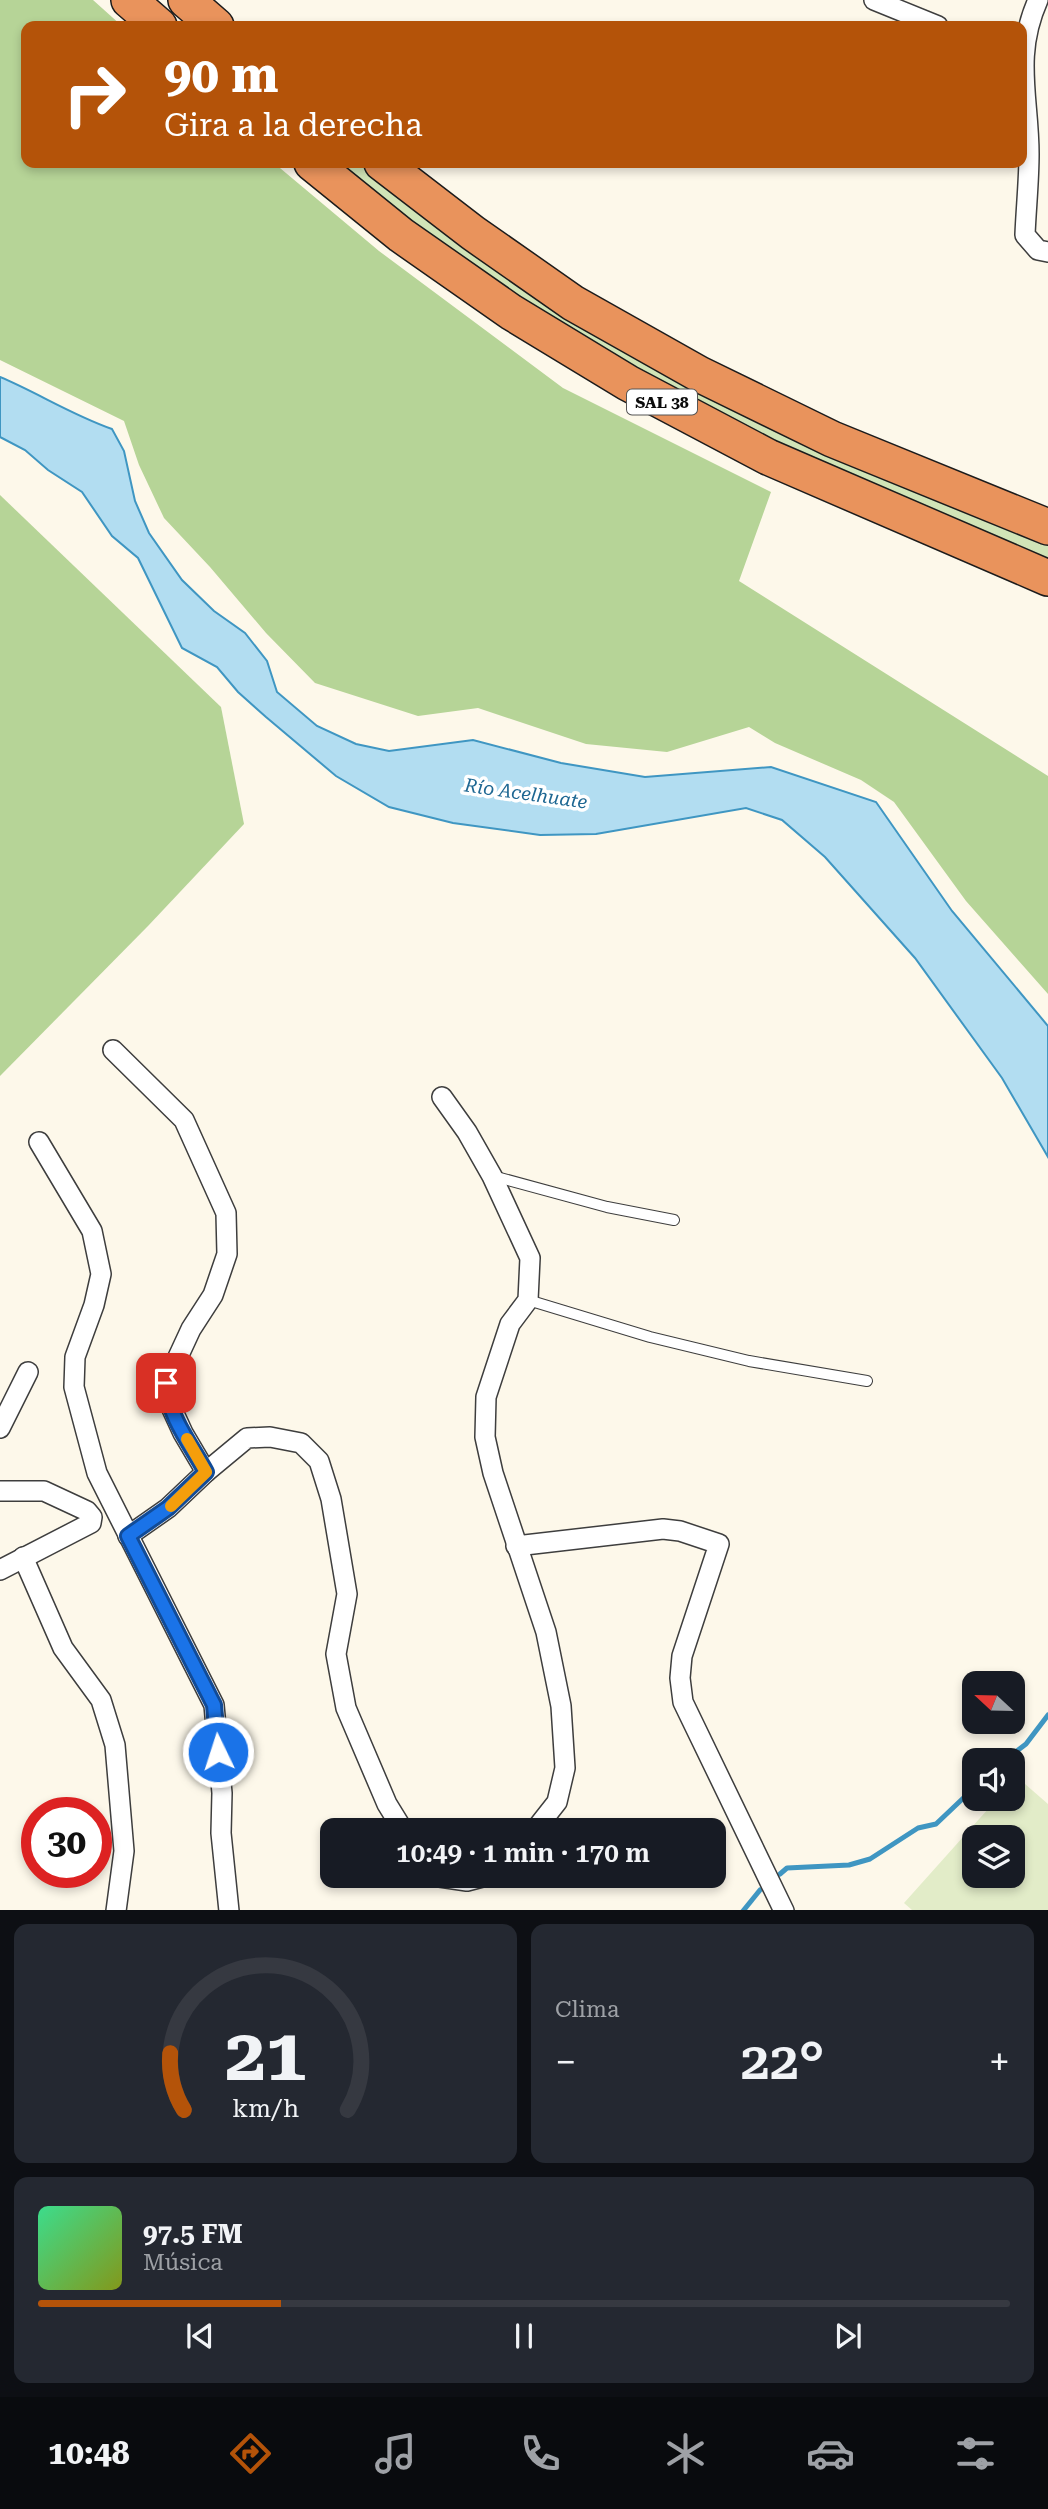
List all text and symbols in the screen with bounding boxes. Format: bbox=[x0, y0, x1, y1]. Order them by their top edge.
text: 90 m bbox=[164, 47, 279, 104]
icon: right bbox=[49, 49, 140, 140]
text: Gira a la derecha bbox=[164, 106, 423, 144]
road number: SAL 38 bbox=[627, 390, 697, 414]
water label: Río Acelhuate bbox=[462, 773, 589, 814]
pin bbox=[136, 1353, 196, 1413]
icon: arrive bbox=[147, 1364, 185, 1402]
north arrow bbox=[962, 1671, 1026, 1734]
map controls bbox=[962, 1671, 1025, 1888]
position arrow bbox=[181, 1715, 255, 1789]
button: sound bbox=[962, 1748, 1025, 1811]
speed limit sign: 30 bbox=[21, 1797, 112, 1888]
button: layers bbox=[962, 1825, 1025, 1888]
text: 10:49 · 1 min · 170 m bbox=[396, 1838, 650, 1868]
text: Clima bbox=[555, 1996, 619, 2023]
text: 21 bbox=[225, 2013, 306, 2098]
text: 22° bbox=[741, 2031, 824, 2092]
text: − bbox=[555, 2040, 576, 2084]
text: + bbox=[989, 2040, 1010, 2084]
text: km/h bbox=[232, 2093, 299, 2122]
text: 97.5 FM bbox=[143, 2219, 243, 2249]
text: Música bbox=[143, 2249, 223, 2276]
icon: previous bbox=[181, 2317, 219, 2355]
icon: pause bbox=[505, 2317, 543, 2355]
icon: next bbox=[829, 2317, 867, 2355]
icon: directions bbox=[226, 2429, 275, 2478]
icon: music bbox=[371, 2429, 420, 2478]
icon: phone bbox=[516, 2429, 565, 2478]
icon: climate bbox=[661, 2429, 710, 2478]
icon: car bbox=[806, 2429, 855, 2478]
icon: filters bbox=[951, 2429, 1000, 2478]
text: 10:48 bbox=[48, 2434, 130, 2472]

